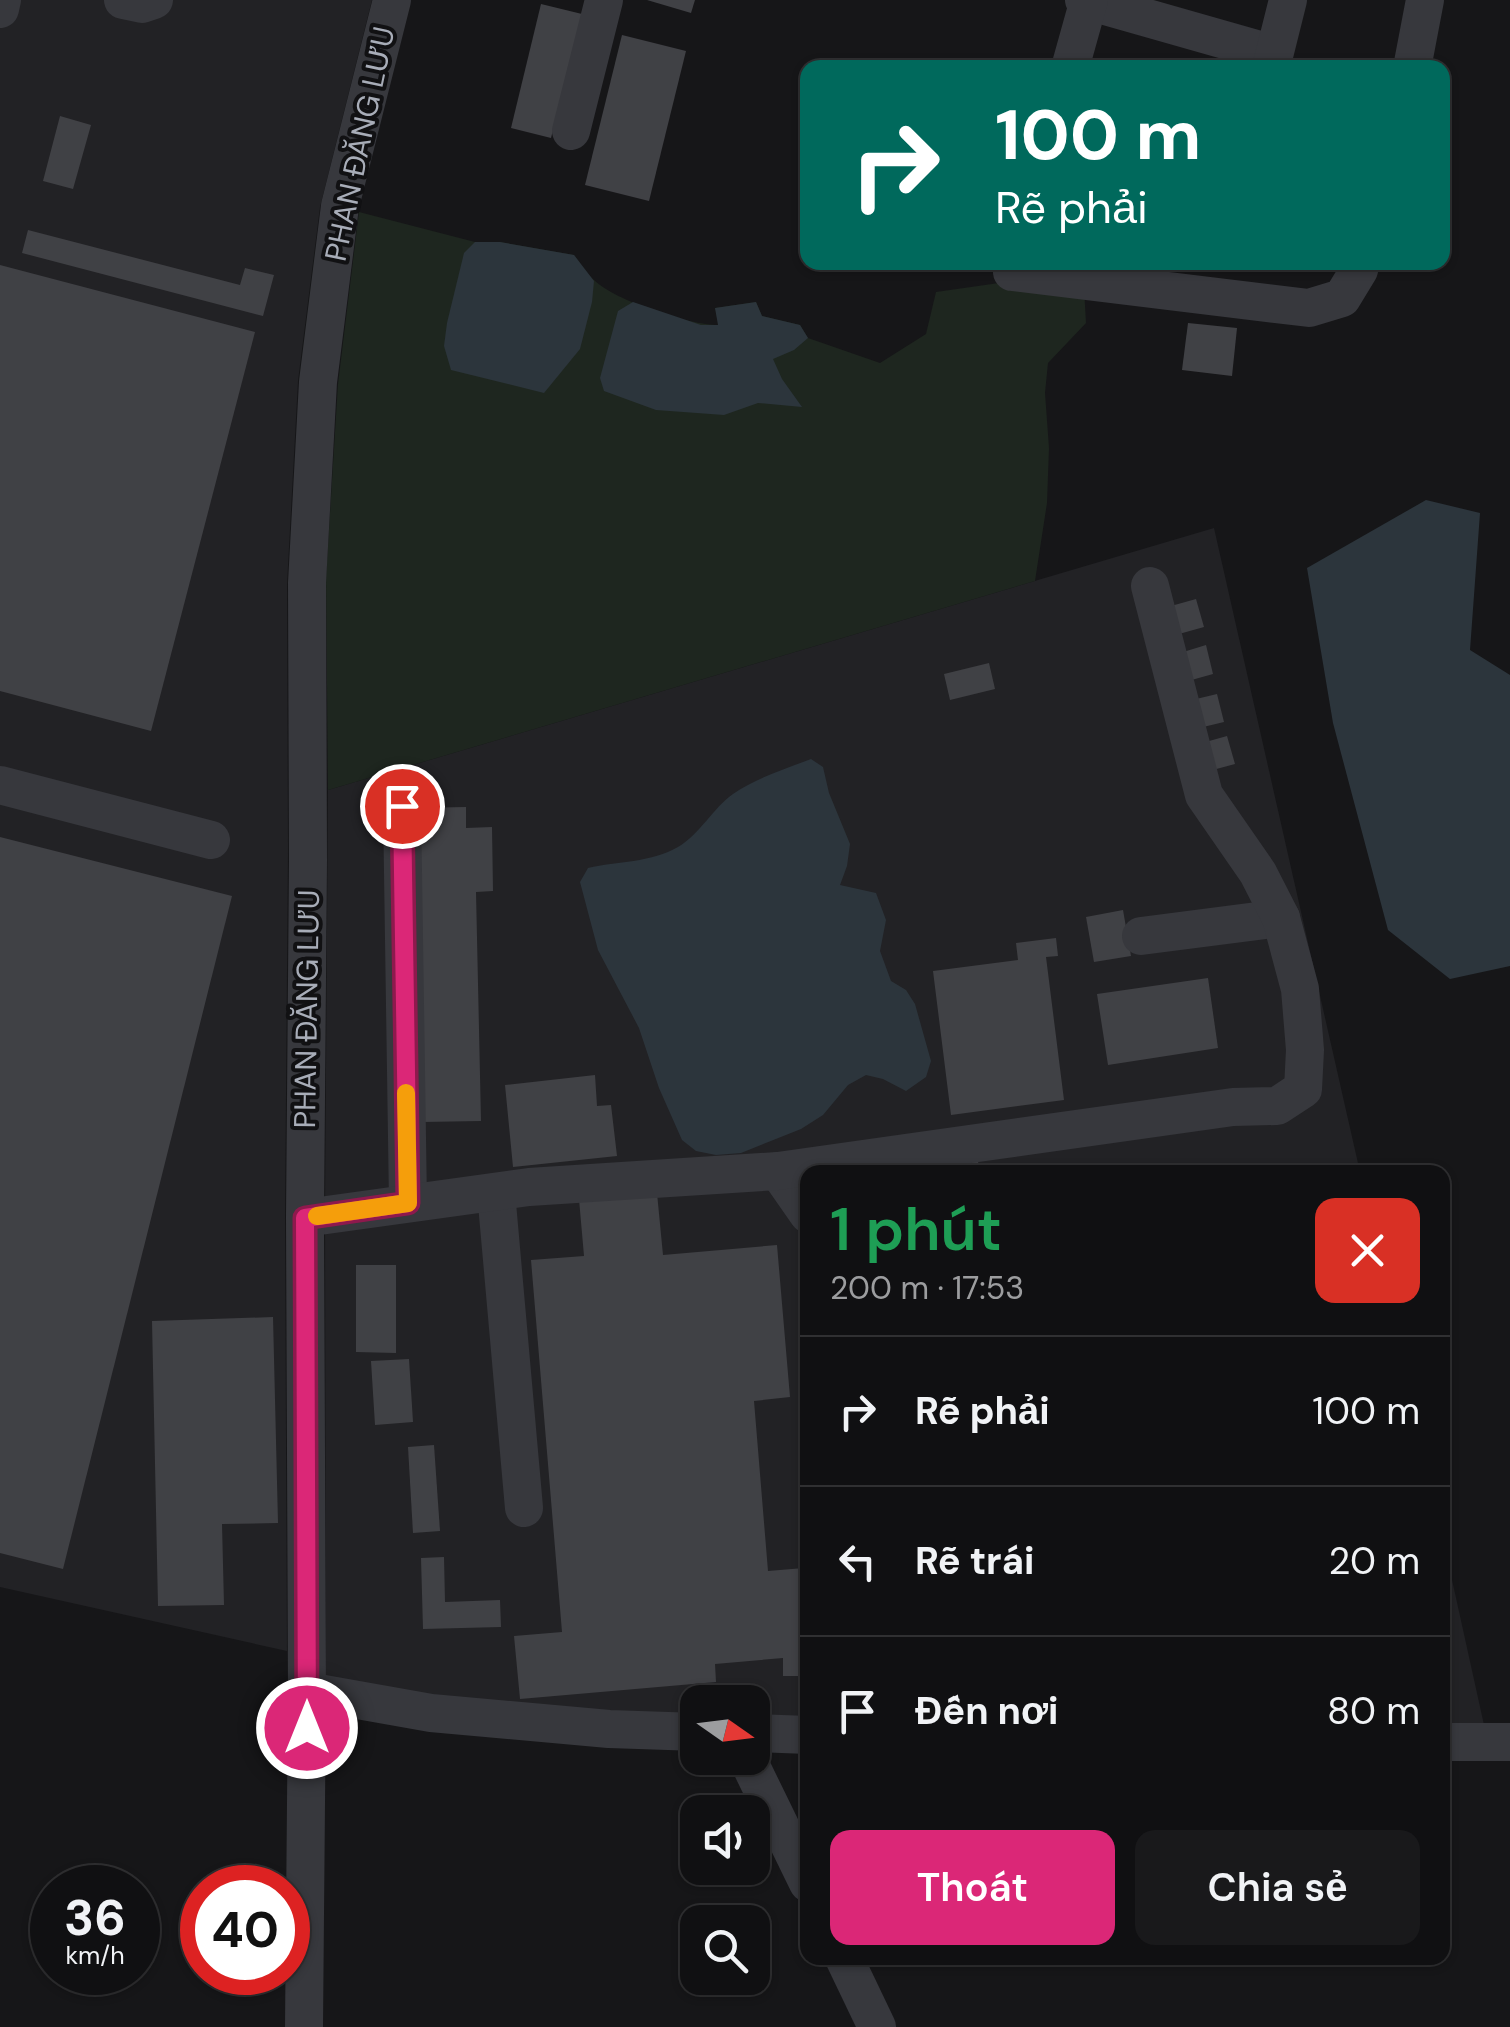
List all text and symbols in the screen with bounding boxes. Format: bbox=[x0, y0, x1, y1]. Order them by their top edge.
street label: PHAN ĐĂNG LƯU bbox=[316, 23, 403, 265]
text: 100 m bbox=[995, 90, 1201, 181]
icon: right bbox=[830, 100, 960, 230]
text: Rẽ phải bbox=[995, 178, 1148, 237]
pin bbox=[360, 764, 445, 849]
icon: arrive bbox=[375, 779, 430, 834]
street label: PHAN ĐĂNG LƯU bbox=[285, 889, 328, 1129]
text: 1 phút bbox=[830, 1190, 1002, 1269]
button: close bbox=[1315, 1198, 1420, 1303]
text: 200 m · 17:53 bbox=[830, 1267, 1024, 1309]
icon: right bbox=[830, 1384, 885, 1439]
text: Rẽ phải bbox=[915, 1386, 1050, 1436]
text: 100 m bbox=[1312, 1386, 1420, 1436]
icon: left bbox=[830, 1534, 885, 1589]
text: Rẽ trái bbox=[915, 1536, 1034, 1586]
text: 20 m bbox=[1329, 1536, 1420, 1586]
position arrow bbox=[255, 1676, 359, 1780]
icon: arrive bbox=[830, 1684, 885, 1739]
north arrow bbox=[680, 1685, 770, 1775]
map controls bbox=[680, 1685, 770, 1995]
text: Đến nơi bbox=[915, 1686, 1058, 1736]
text: 80 m bbox=[1327, 1686, 1420, 1736]
button: sound bbox=[680, 1795, 770, 1885]
button: Thoát bbox=[830, 1830, 1115, 1945]
button: Chia sẻ bbox=[1135, 1830, 1420, 1945]
speed limit sign: 40 bbox=[180, 1865, 310, 1995]
text: 36 bbox=[64, 1885, 126, 1951]
button: search bbox=[680, 1905, 770, 1995]
text: km/h bbox=[65, 1939, 125, 1972]

